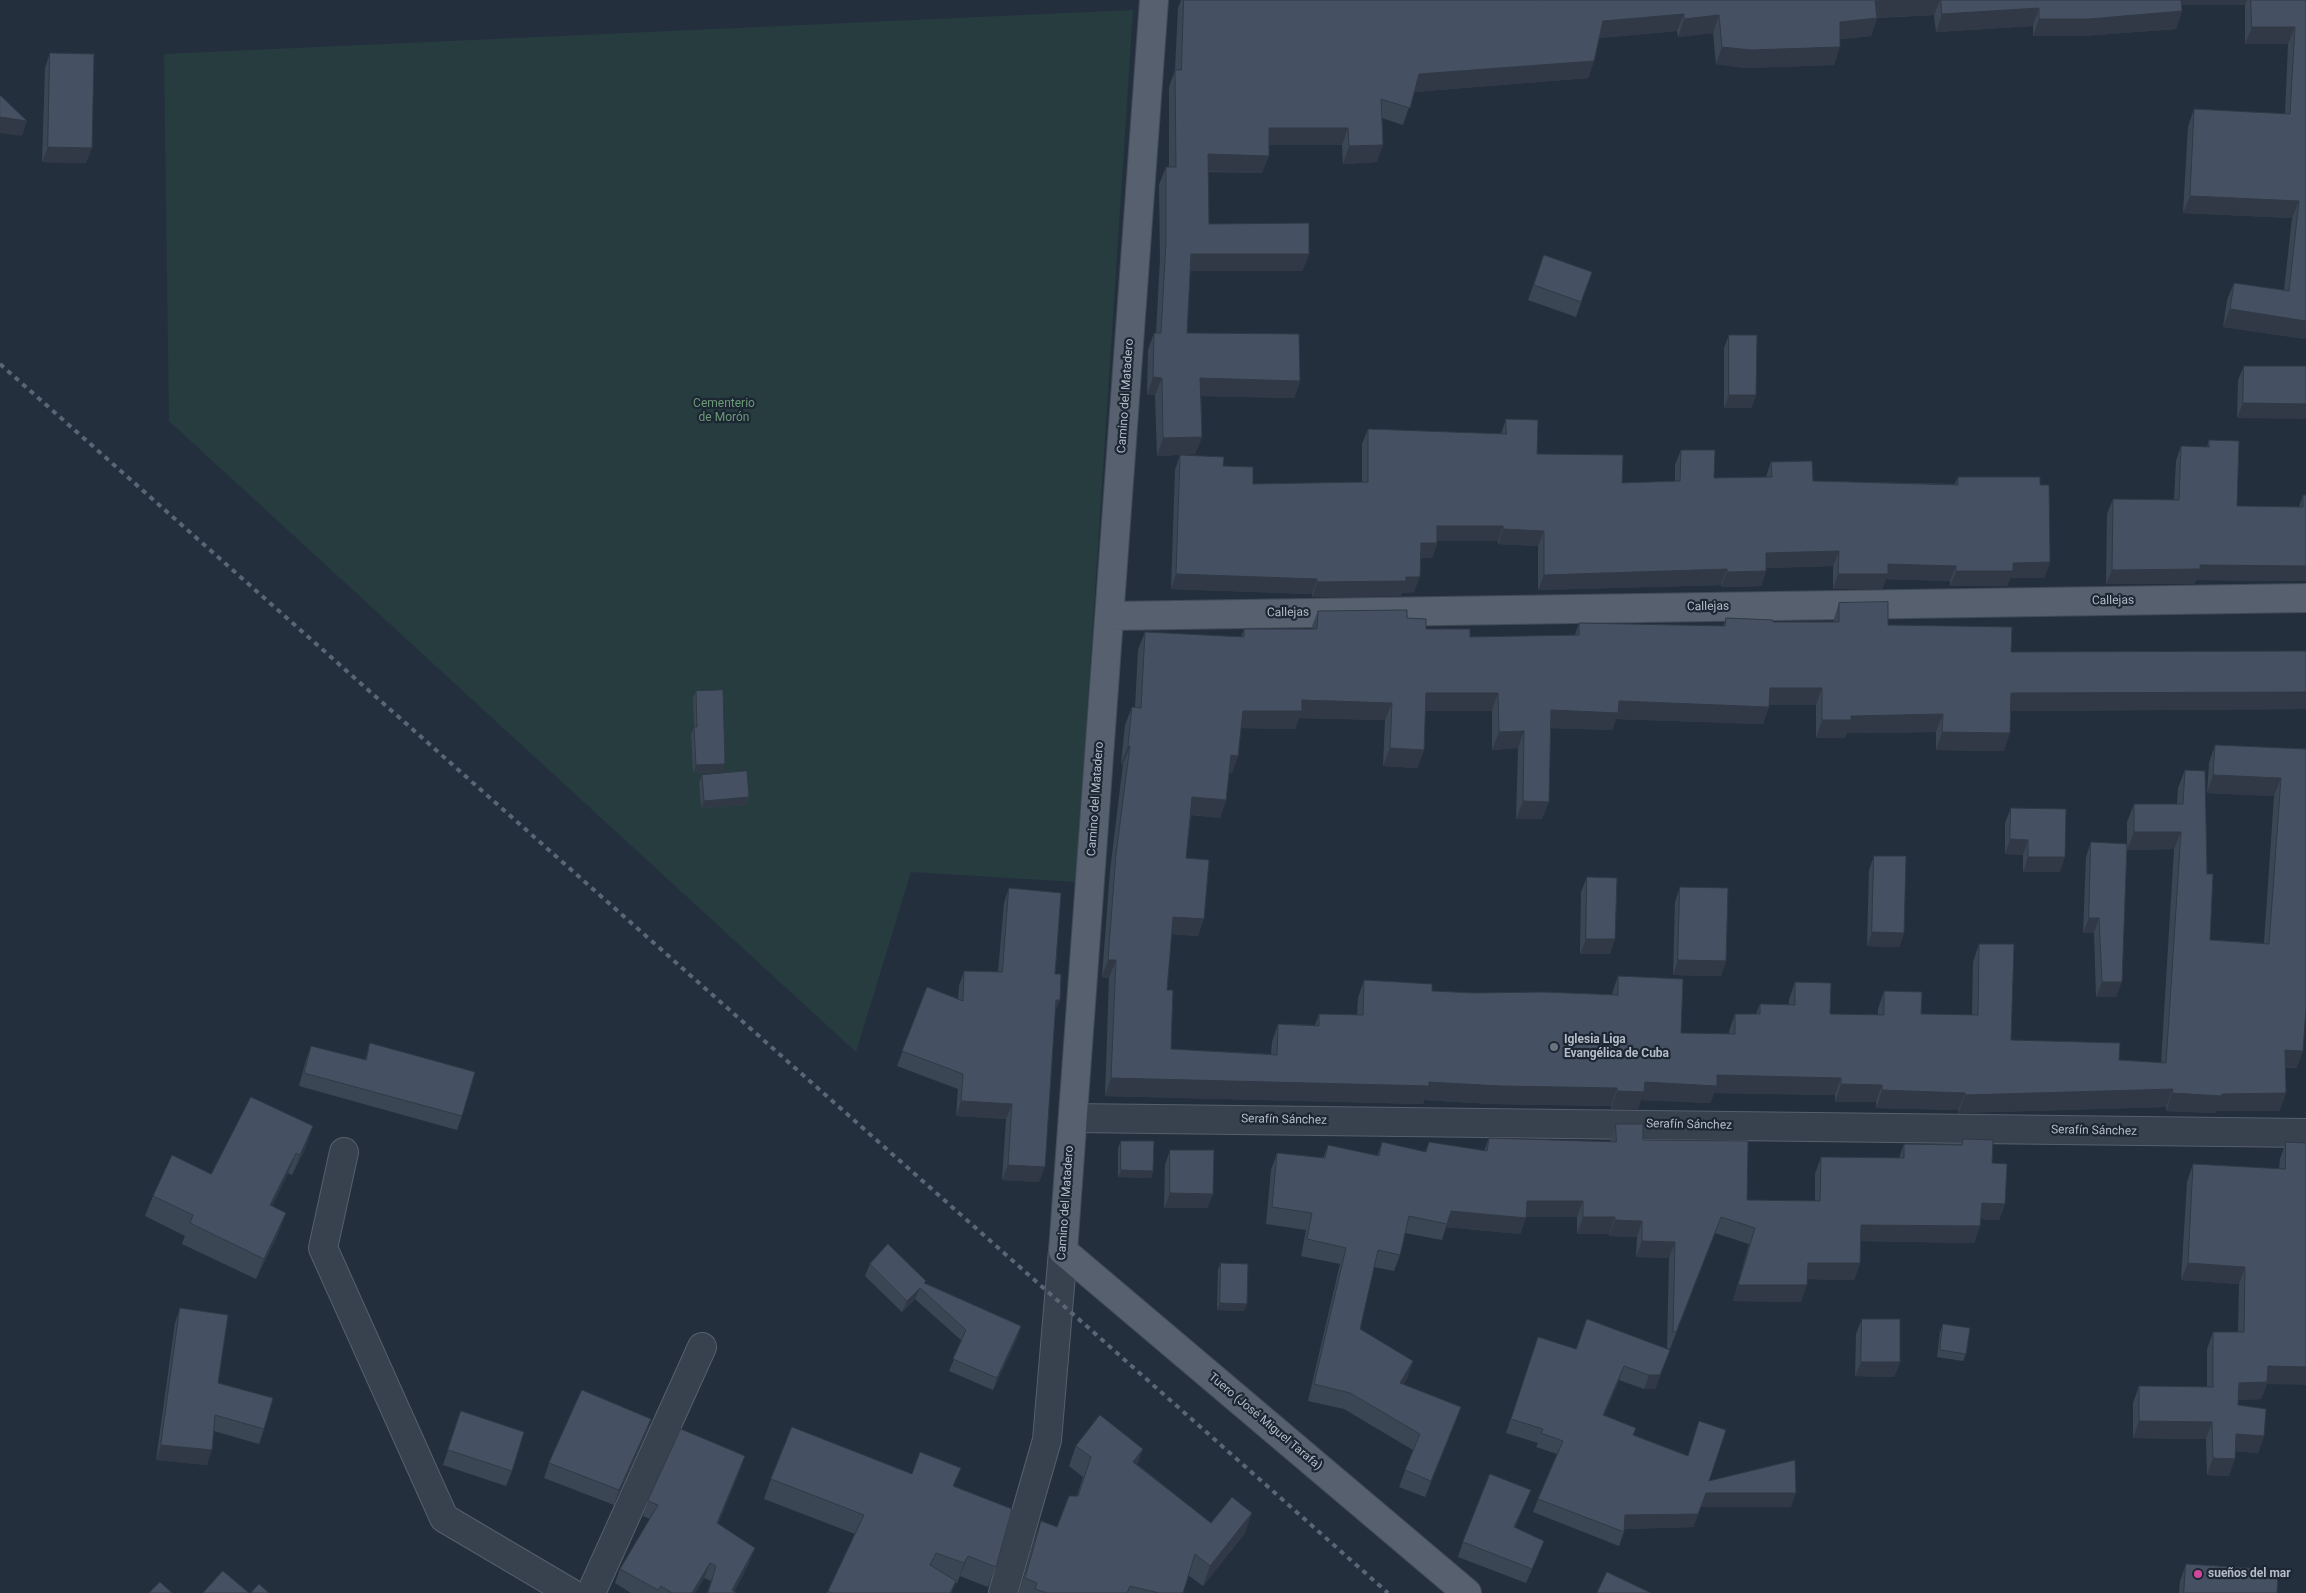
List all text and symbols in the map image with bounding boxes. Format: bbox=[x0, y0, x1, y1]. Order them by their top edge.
street label: Camino del Matadero bbox=[1115, 338, 1137, 454]
park label: Cementerio de Morón bbox=[693, 397, 755, 425]
street label: Callejas bbox=[2092, 593, 2134, 609]
street label: Callejas bbox=[1687, 599, 1729, 615]
street label: Callejas bbox=[1267, 605, 1309, 621]
street label: Camino del Matadero bbox=[1085, 741, 1107, 857]
place label: Iglesia Liga Evangélica de Cuba bbox=[1564, 1033, 1669, 1061]
marker: Iglesia Liga Evangélica de Cuba bbox=[1548, 1041, 1560, 1053]
street label: Serafín Sánchez bbox=[1241, 1112, 1327, 1128]
street label: Serafín Sánchez bbox=[1646, 1117, 1732, 1133]
street label: Serafín Sánchez bbox=[2051, 1123, 2137, 1139]
street label: Camino del Matadero bbox=[1055, 1145, 1077, 1261]
street label: Tuero (José Miguel Tarafa) bbox=[1205, 1370, 1325, 1474]
place label: sueños del mar bbox=[2208, 1567, 2291, 1581]
marker: sueños del mar bbox=[2192, 1568, 2204, 1580]

